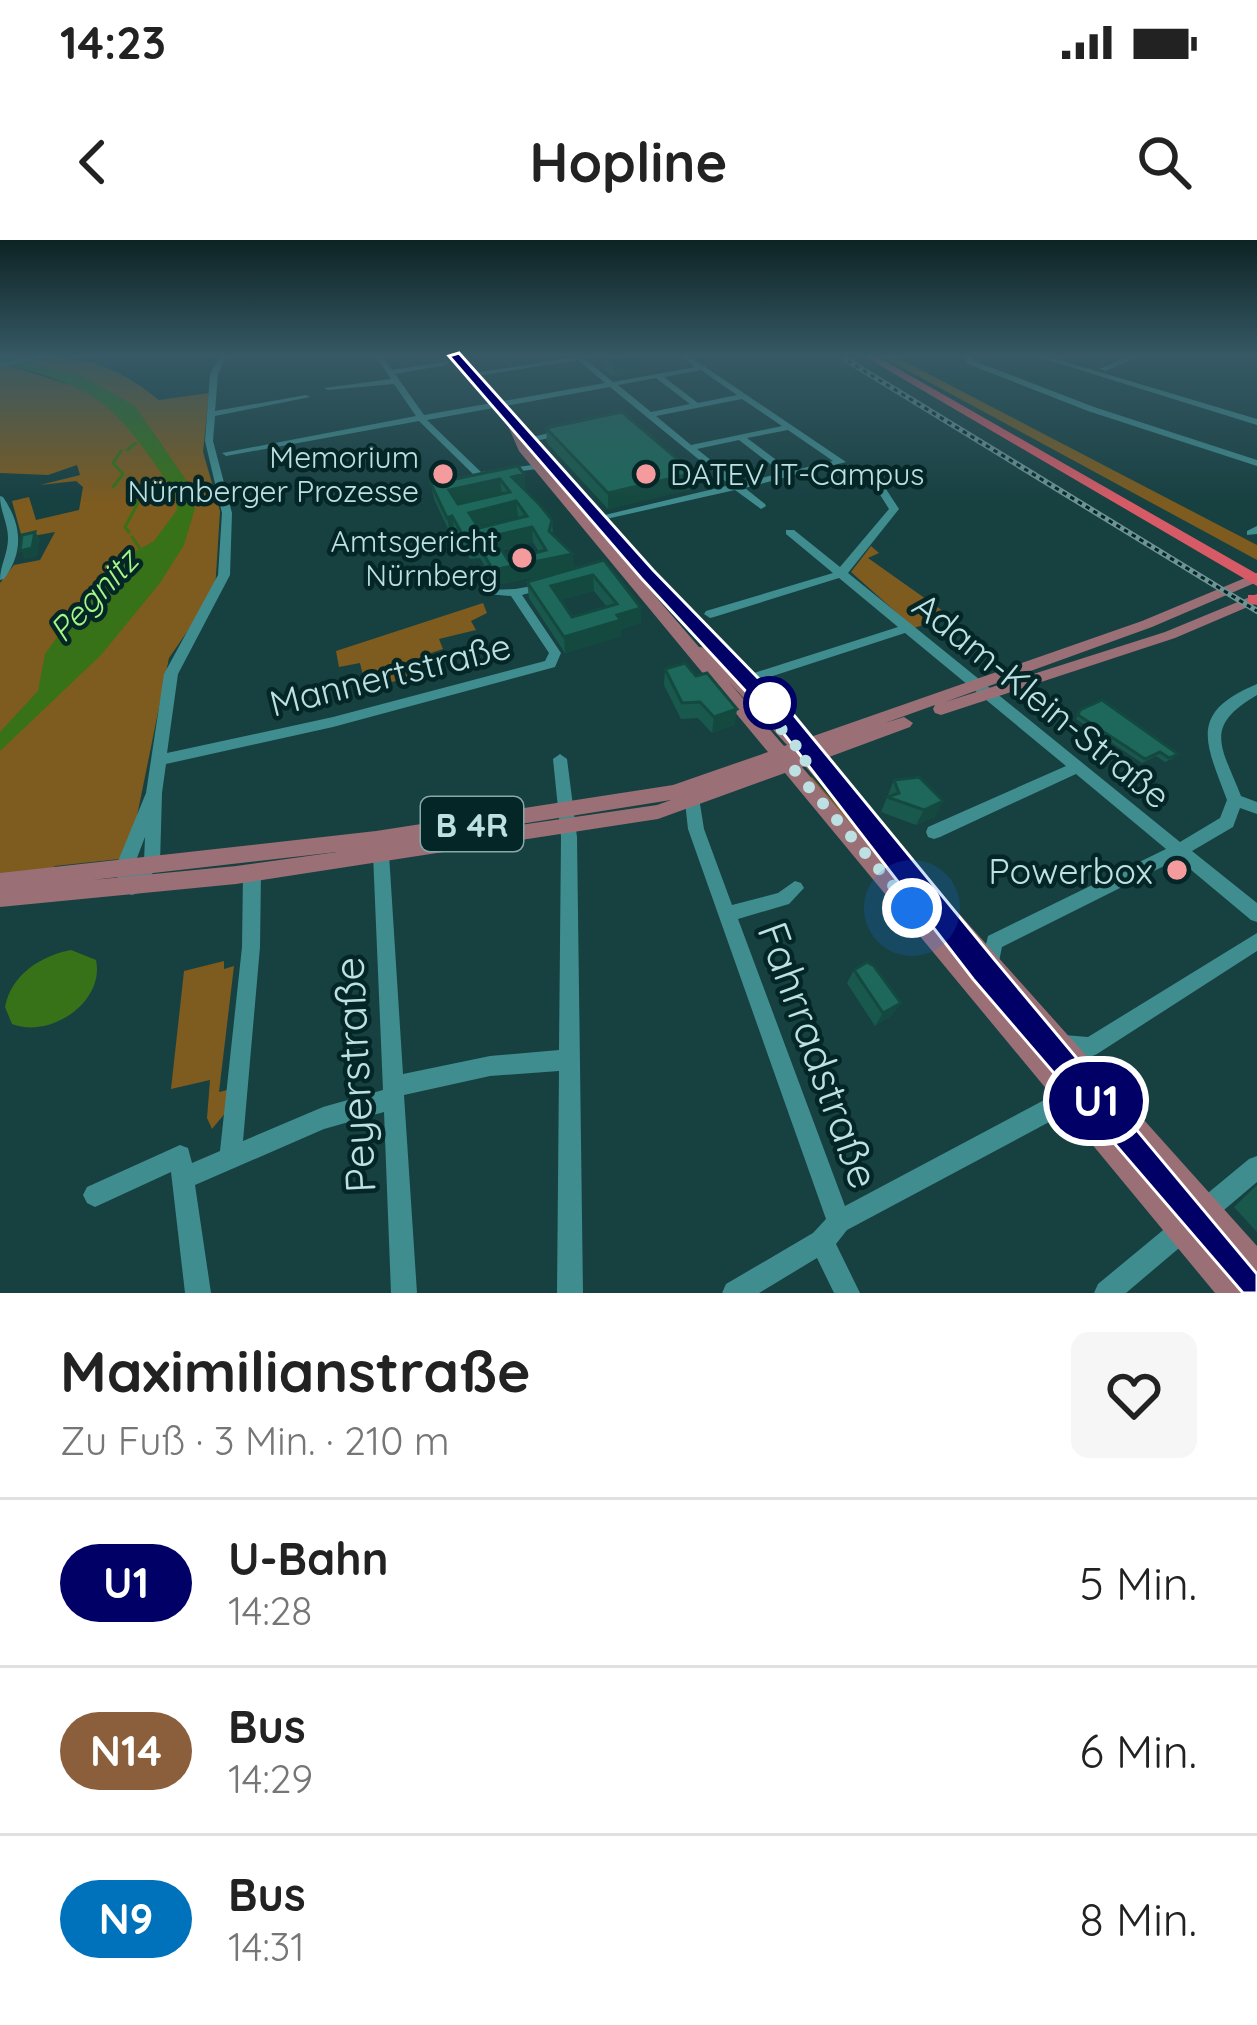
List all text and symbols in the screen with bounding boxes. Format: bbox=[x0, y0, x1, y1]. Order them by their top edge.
text: 14:23 bbox=[60, 14, 166, 70]
text: Hopline bbox=[530, 128, 727, 196]
icon: back bbox=[60, 129, 126, 195]
icon: search bbox=[1131, 129, 1197, 195]
place label: Memorium Nürnberger Prozesse bbox=[127, 438, 419, 510]
place label: DATEV IT-Campus bbox=[670, 455, 924, 493]
marker: Memorium Nürnberger Prozesse bbox=[430, 461, 456, 487]
marker: DATEV IT-Campus bbox=[633, 461, 659, 487]
place label: Amtsgericht Nürnberg bbox=[331, 522, 498, 594]
water label: Pegnitz bbox=[40, 538, 148, 650]
marker: Amtsgericht Nürnberg bbox=[509, 545, 535, 571]
street label: Adam-Klein-Straße bbox=[904, 582, 1180, 818]
street label: Mannertstraße bbox=[265, 622, 515, 726]
unlabelled marker bbox=[745, 678, 795, 728]
road number: B 4R bbox=[421, 797, 523, 851]
place label: Powerbox bbox=[988, 848, 1153, 893]
marker: Powerbox bbox=[1164, 857, 1190, 883]
your location bbox=[882, 878, 942, 938]
street label: Fahrradstraße bbox=[746, 915, 892, 1195]
street label: Peyerstraße bbox=[321, 956, 387, 1194]
line badge: U1 bbox=[1042, 1062, 1150, 1140]
text: U1 bbox=[1073, 1074, 1119, 1127]
button: heart bbox=[1071, 1332, 1197, 1458]
text: Maximilianstraße bbox=[60, 1335, 531, 1406]
text: Zu Fuß · 3 Min. · 210 m bbox=[60, 1416, 450, 1465]
text: U-Bahn bbox=[228, 1530, 388, 1586]
text: 5 Min. bbox=[1079, 1555, 1197, 1611]
text: U1 bbox=[103, 1556, 149, 1609]
text: 14:28 bbox=[228, 1586, 312, 1635]
text: Bus bbox=[228, 1698, 306, 1754]
text: 6 Min. bbox=[1080, 1723, 1197, 1779]
text: N14 bbox=[90, 1724, 162, 1777]
text: 14:29 bbox=[228, 1754, 313, 1803]
text: Bus bbox=[228, 1866, 306, 1922]
text: 8 Min. bbox=[1079, 1891, 1197, 1947]
text: N9 bbox=[99, 1892, 153, 1945]
text: 14:31 bbox=[228, 1922, 305, 1971]

